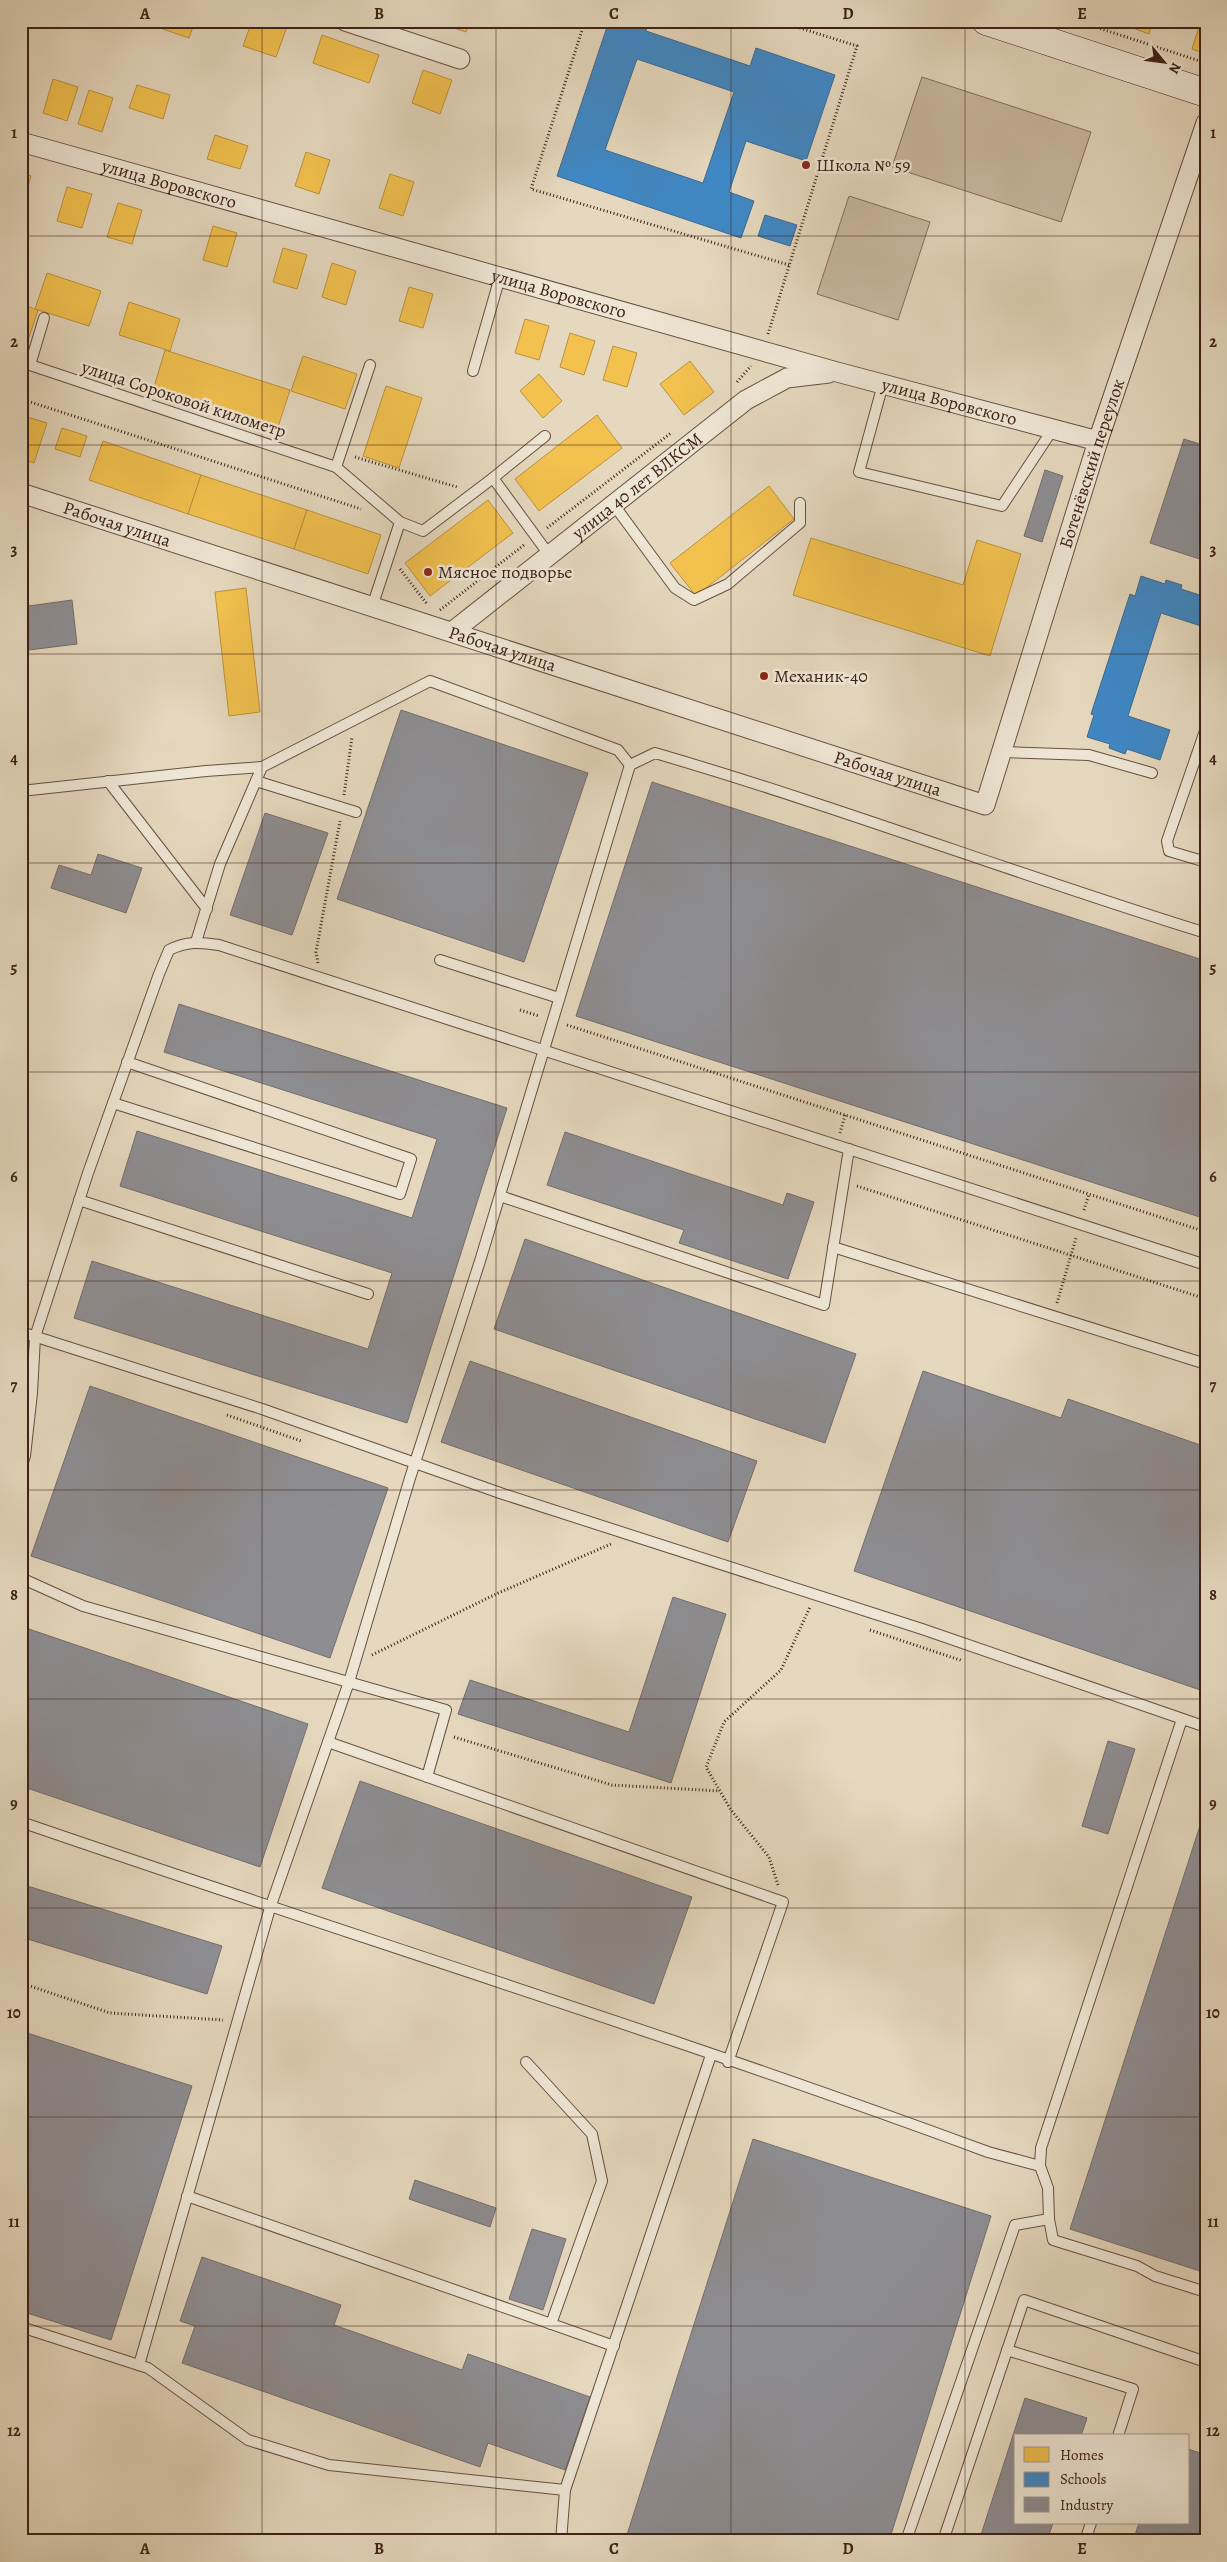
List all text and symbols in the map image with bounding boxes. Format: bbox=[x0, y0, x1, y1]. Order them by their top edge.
text: A bbox=[139, 3, 151, 25]
text: B bbox=[374, 3, 384, 25]
text: C bbox=[609, 3, 619, 25]
text: D bbox=[842, 3, 854, 25]
text: E bbox=[1077, 3, 1087, 25]
north arrow bbox=[1140, 38, 1190, 88]
text: N bbox=[1164, 59, 1186, 77]
text: 1 bbox=[11, 122, 17, 144]
text: 1 bbox=[1210, 122, 1216, 144]
street label: улица Воровского bbox=[98, 153, 239, 214]
place label: Школа № 59 bbox=[816, 153, 911, 177]
marker: Школа № 59 bbox=[800, 159, 812, 171]
street label: улица Воровского bbox=[488, 263, 629, 324]
text: 2 bbox=[10, 331, 18, 353]
text: 2 bbox=[1209, 331, 1217, 353]
street label: улица Сороковой километр bbox=[78, 354, 289, 443]
street label: улица Воровского bbox=[878, 372, 1020, 431]
street label: Ботенёвский переулок bbox=[1053, 376, 1130, 551]
street label: улица 40 лет ВЛКСМ bbox=[566, 427, 707, 545]
street label: Рабочая улица bbox=[60, 495, 175, 553]
text: 3 bbox=[11, 539, 18, 561]
text: 3 bbox=[1210, 539, 1217, 561]
place label: Мясное подворье bbox=[438, 560, 572, 584]
marker: Мясное подворье bbox=[422, 566, 434, 578]
street label: Рабочая улица bbox=[446, 620, 560, 678]
place label: Механик-40 bbox=[774, 664, 868, 688]
marker: Механик-40 bbox=[758, 670, 770, 682]
street label: Рабочая улица bbox=[831, 745, 945, 802]
text: 4 bbox=[10, 748, 18, 770]
text: 4 bbox=[1209, 748, 1217, 770]
text: 5 bbox=[11, 957, 18, 979]
text: 5 bbox=[1210, 957, 1217, 979]
text: 6 bbox=[10, 1166, 18, 1188]
text: 6 bbox=[1209, 1166, 1217, 1188]
text: 7 bbox=[11, 1375, 18, 1397]
text: 7 bbox=[1210, 1375, 1217, 1397]
text: 8 bbox=[10, 1584, 18, 1606]
text: 8 bbox=[1209, 1584, 1217, 1606]
text: 9 bbox=[10, 1793, 18, 1815]
text: 9 bbox=[1209, 1793, 1217, 1815]
text: 10 bbox=[7, 2002, 21, 2024]
text: 10 bbox=[1206, 2002, 1220, 2024]
text: 11 bbox=[8, 2211, 20, 2233]
text: 11 bbox=[1207, 2211, 1219, 2233]
text: 12 bbox=[7, 2420, 21, 2442]
text: 12 bbox=[1206, 2420, 1220, 2442]
legend bbox=[1014, 2434, 1190, 2524]
text: Homes bbox=[1060, 2445, 1104, 2465]
text: Schools bbox=[1060, 2469, 1107, 2489]
text: Industry bbox=[1060, 2495, 1114, 2515]
text: A bbox=[139, 2538, 151, 2560]
text: B bbox=[374, 2538, 384, 2560]
text: C bbox=[609, 2538, 619, 2560]
text: D bbox=[842, 2538, 854, 2560]
text: E bbox=[1077, 2538, 1087, 2560]

